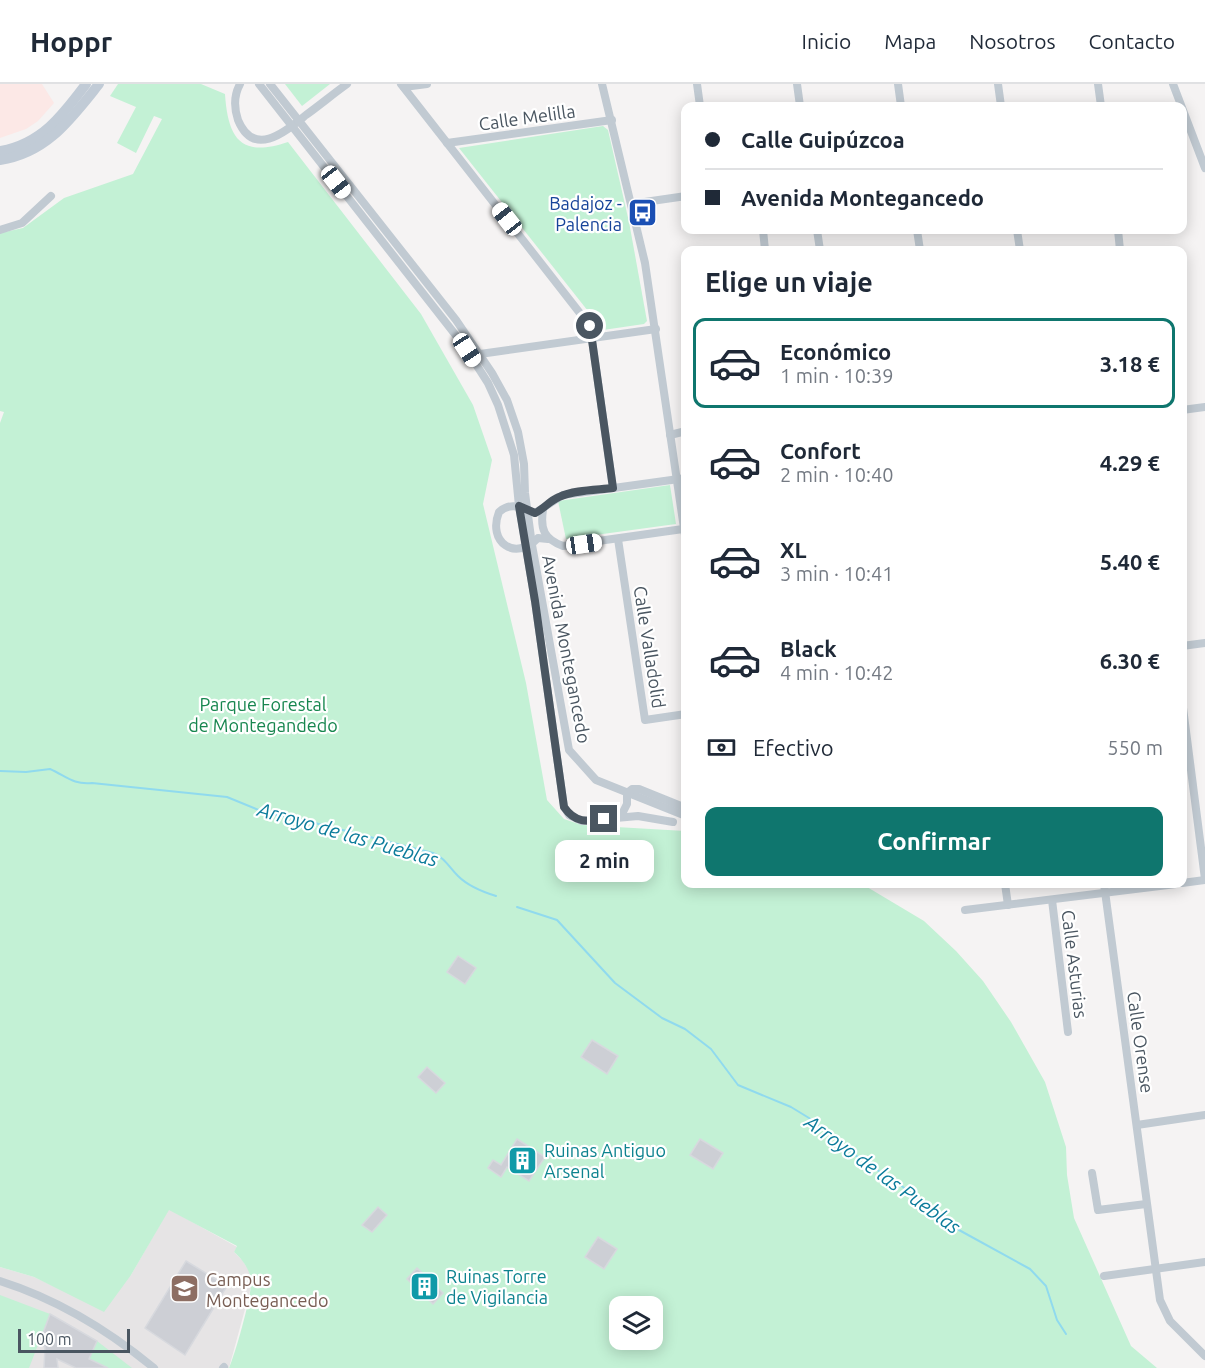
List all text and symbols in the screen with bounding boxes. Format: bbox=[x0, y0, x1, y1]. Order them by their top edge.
text: Hoppr bbox=[30, 26, 112, 57]
text: Inicio bbox=[802, 29, 851, 53]
text: Mapa bbox=[884, 29, 936, 53]
text: Nosotros bbox=[969, 29, 1056, 53]
text: Contacto bbox=[1089, 29, 1175, 53]
street label: Calle Melilla bbox=[477, 100, 577, 134]
text: Calle Guipúzcoa bbox=[741, 127, 905, 152]
car bbox=[318, 162, 354, 202]
text: Avenida Montegancedo bbox=[741, 185, 984, 210]
place label: Badajoz - Palencia bbox=[549, 193, 622, 234]
bus stop icon: Badajoz - Palencia bbox=[627, 197, 659, 229]
car bbox=[489, 199, 525, 239]
text: Elige un viaje bbox=[705, 267, 873, 297]
route start bbox=[576, 312, 603, 339]
car bbox=[450, 330, 484, 370]
icon: car bbox=[708, 336, 762, 390]
text: Económico bbox=[780, 339, 891, 364]
text: 3.18 € bbox=[1100, 351, 1160, 376]
text: 1 min · 10:39 bbox=[780, 364, 894, 387]
icon: car bbox=[708, 435, 762, 489]
text: Confort bbox=[780, 438, 861, 463]
text: 4.29 € bbox=[1100, 450, 1160, 475]
text: 2 min · 10:40 bbox=[780, 463, 894, 486]
car bbox=[565, 533, 603, 555]
icon: car bbox=[708, 534, 762, 588]
text: XL bbox=[780, 537, 807, 562]
text: 5.40 € bbox=[1100, 549, 1160, 574]
street label: Avenida Montegancedo bbox=[539, 553, 595, 745]
text: 3 min · 10:41 bbox=[780, 562, 894, 585]
street label: Calle Valladolid bbox=[630, 584, 670, 710]
icon: car bbox=[708, 633, 762, 687]
text: Black bbox=[780, 636, 837, 661]
text: 6.30 € bbox=[1100, 648, 1160, 673]
text: 4 min · 10:42 bbox=[780, 661, 894, 684]
park label: Parque Forestal de Montegandedo bbox=[188, 694, 338, 735]
icon: cash bbox=[705, 731, 738, 764]
text: Efectivo bbox=[753, 735, 834, 760]
text: 550 m bbox=[1107, 736, 1163, 759]
water label: Arroyo de las Pueblas bbox=[254, 797, 442, 871]
route end bbox=[590, 805, 617, 832]
button: Confirmar bbox=[705, 807, 1163, 876]
callout: 2 min bbox=[554, 840, 654, 882]
text: 2 min bbox=[579, 849, 630, 872]
street label: Calle Asturias bbox=[1058, 909, 1092, 1020]
street label: Calle Orense bbox=[1124, 990, 1158, 1094]
water label: Arroyo de las Pueblas bbox=[800, 1109, 966, 1239]
place label: Ruinas Antiguo Arsenal bbox=[544, 1140, 666, 1181]
building icon: Ruinas Antiguo Arsenal bbox=[507, 1144, 539, 1176]
place label: Ruinas Torre de Vigilancia bbox=[446, 1266, 548, 1307]
place label: Campus Montegancedo bbox=[206, 1269, 329, 1310]
building icon: Ruinas Torre de Vigilancia bbox=[409, 1270, 441, 1302]
school or university icon: Campus Montegancedo bbox=[169, 1273, 201, 1305]
map controls bbox=[609, 1296, 663, 1350]
button: layers bbox=[609, 1296, 663, 1350]
scale bar bbox=[18, 1326, 130, 1354]
text: 100 m bbox=[27, 1330, 72, 1348]

